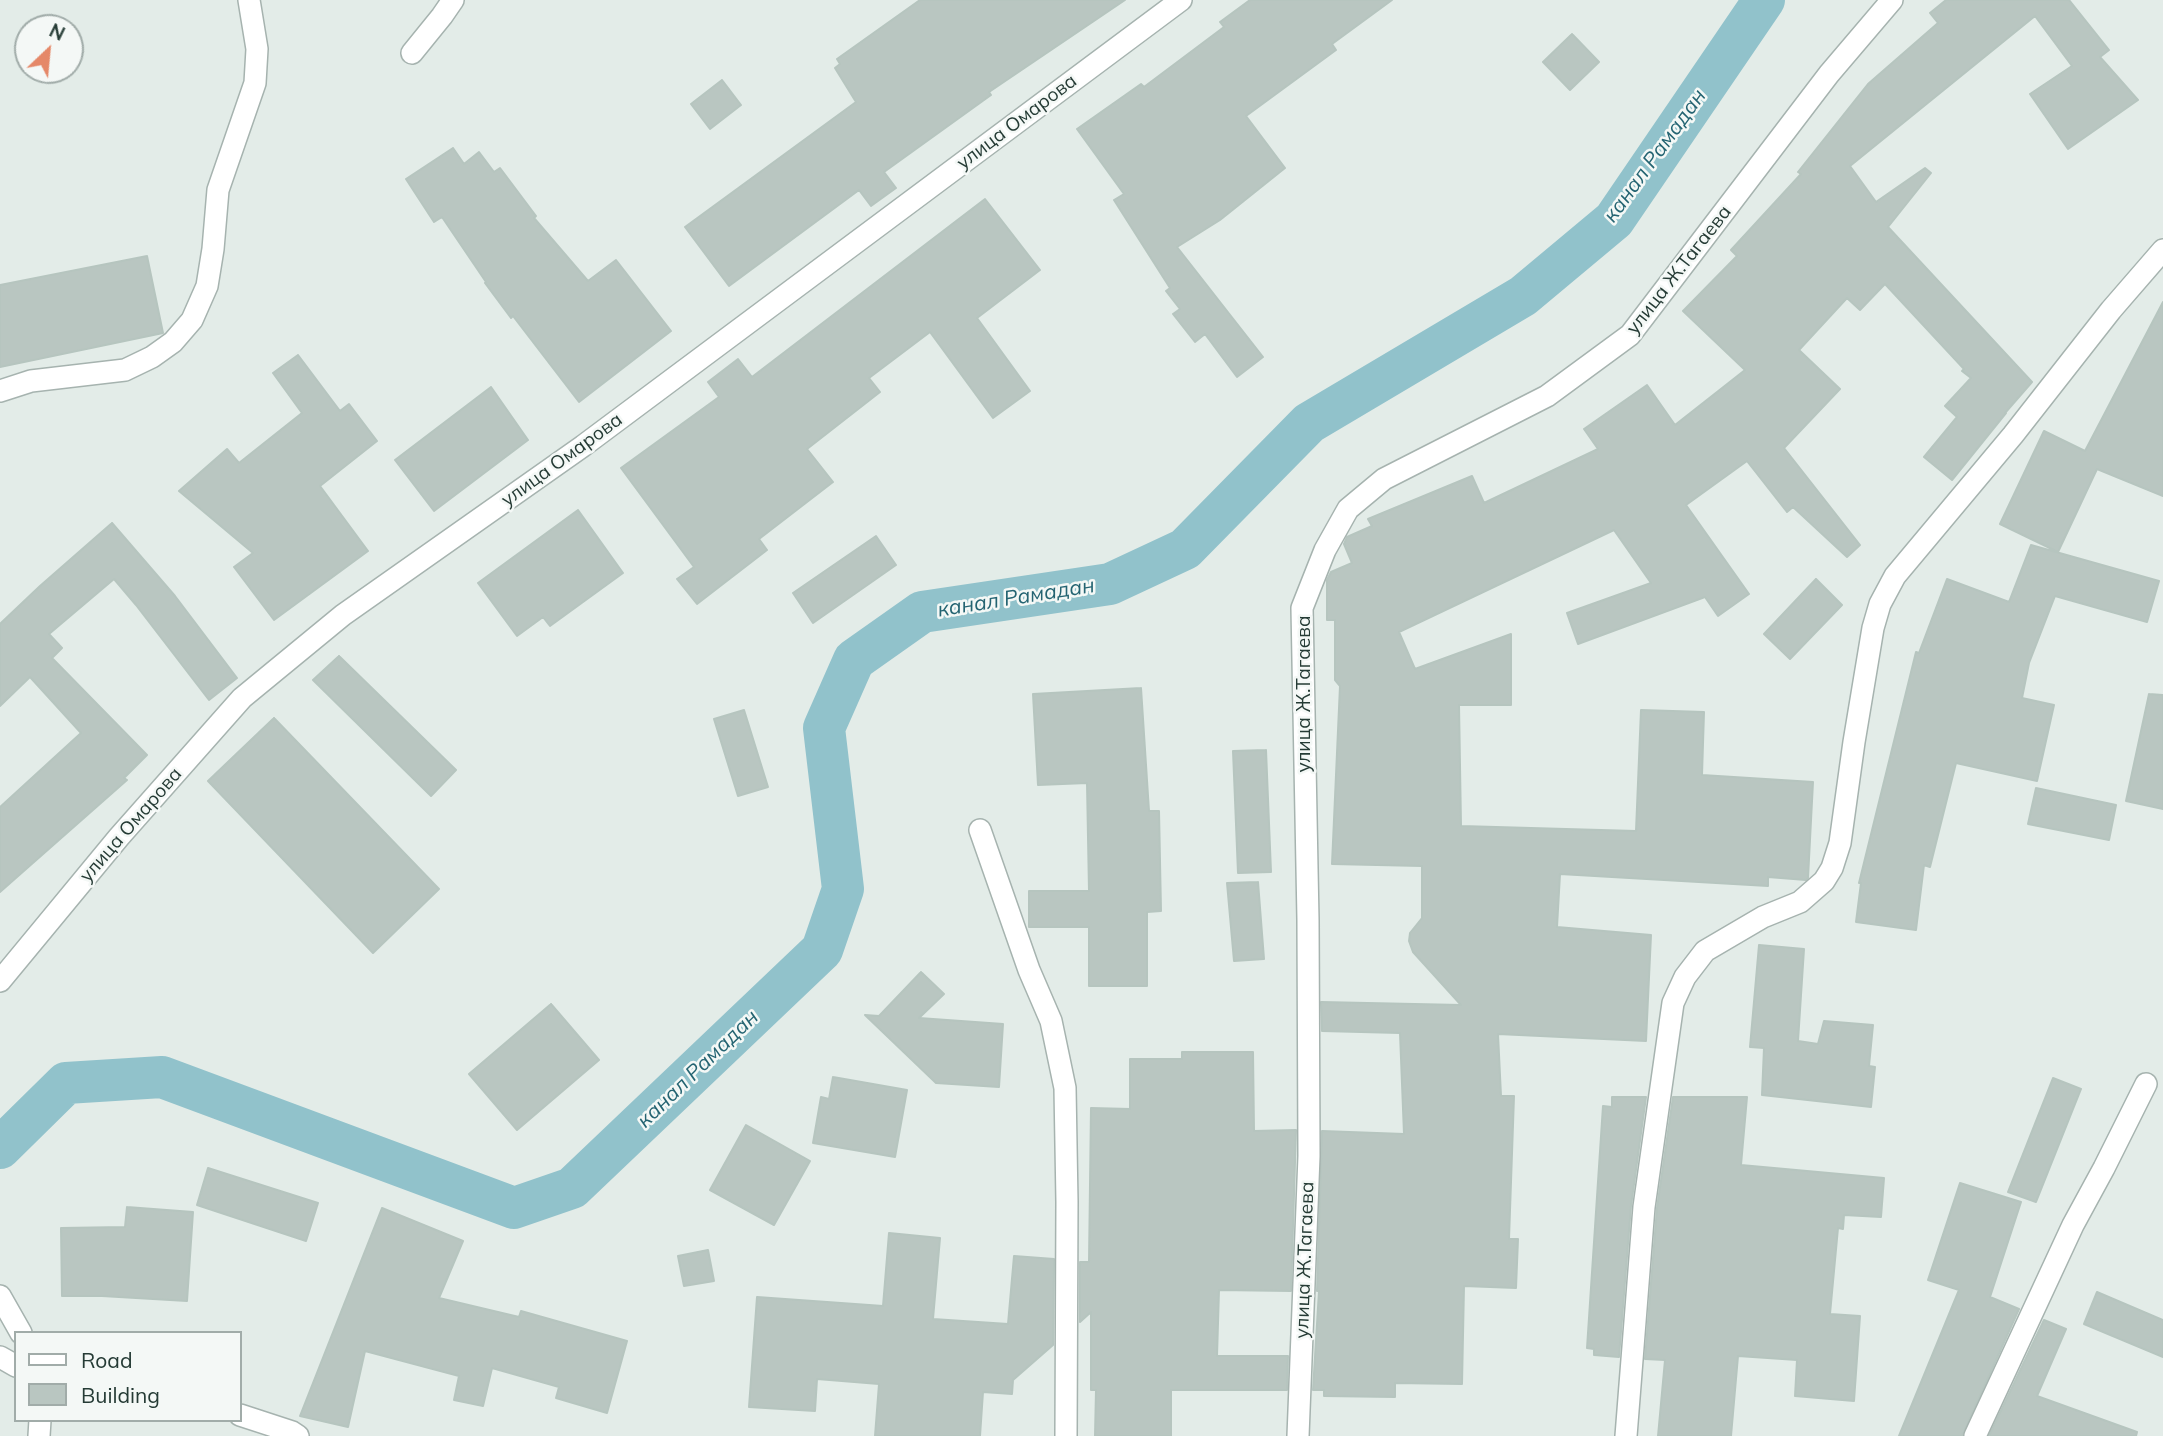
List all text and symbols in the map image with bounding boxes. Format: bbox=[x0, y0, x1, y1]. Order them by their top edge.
north arrow bbox=[14, 14, 84, 84]
text: N bbox=[46, 18, 69, 46]
street label: улица Омарова bbox=[953, 70, 1081, 174]
water label: канал Рамадан bbox=[1598, 84, 1712, 228]
street label: улица Ж.Тагаева bbox=[1622, 201, 1736, 339]
street label: улица Омарова bbox=[497, 408, 627, 512]
water label: канал Рамадан bbox=[936, 573, 1096, 623]
street label: улица Ж.Тагаева bbox=[1293, 615, 1315, 773]
street label: улица Омарова bbox=[75, 763, 187, 887]
water label: канал Рамадан bbox=[632, 1005, 764, 1133]
street label: улица Ж.Тагаева bbox=[1291, 1181, 1319, 1339]
legend bbox=[14, 1331, 242, 1422]
text: Road bbox=[81, 1347, 132, 1373]
text: Building bbox=[81, 1382, 160, 1408]

